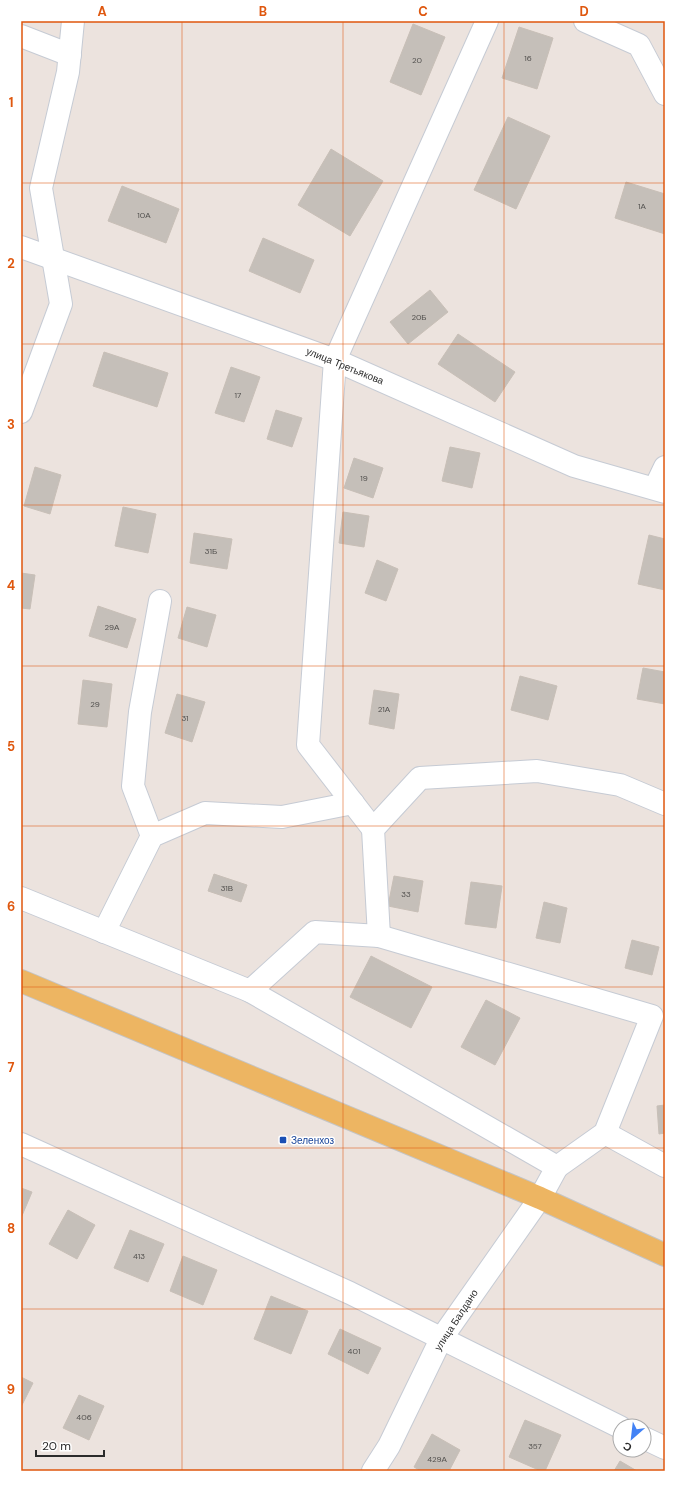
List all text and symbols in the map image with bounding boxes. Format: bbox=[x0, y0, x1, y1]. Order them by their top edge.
text: A bbox=[97, 3, 107, 20]
text: B bbox=[259, 3, 267, 20]
text: C bbox=[418, 3, 428, 20]
text: D bbox=[579, 3, 589, 20]
house number: 16 bbox=[524, 53, 532, 63]
house number: 20 bbox=[412, 55, 423, 65]
text: 1 bbox=[9, 94, 13, 111]
house number: 1А bbox=[638, 201, 647, 211]
house number: 10А bbox=[137, 210, 151, 220]
text: 2 bbox=[7, 255, 15, 272]
house number: 20Б bbox=[411, 312, 427, 322]
street label: улица Третьякова bbox=[304, 345, 386, 388]
house number: 17 bbox=[235, 390, 241, 400]
text: 3 bbox=[7, 416, 15, 433]
house number: 19 bbox=[360, 473, 368, 483]
house number: 31Б bbox=[205, 546, 217, 556]
text: 4 bbox=[7, 577, 15, 594]
house number: 29А bbox=[105, 622, 120, 632]
house number: 29 bbox=[90, 699, 100, 709]
house number: 21А bbox=[378, 704, 391, 714]
house number: 31 bbox=[181, 713, 189, 723]
text: 5 bbox=[7, 738, 15, 755]
house number: 31В bbox=[221, 883, 233, 893]
house number: 33 bbox=[401, 889, 411, 899]
text: 6 bbox=[7, 898, 15, 915]
text: 7 bbox=[8, 1059, 15, 1076]
place label: Зеленхоз bbox=[291, 1134, 335, 1147]
marker: Зеленхоз bbox=[278, 1135, 288, 1145]
text: 8 bbox=[7, 1220, 15, 1237]
house number: 413 bbox=[133, 1251, 145, 1261]
street label: улица Балдано bbox=[431, 1286, 481, 1353]
house number: 401 bbox=[348, 1346, 360, 1356]
text: 9 bbox=[7, 1381, 15, 1398]
house number: 406 bbox=[76, 1412, 92, 1422]
north arrow bbox=[612, 1418, 652, 1458]
scale bar bbox=[36, 1432, 104, 1458]
text: 20 m bbox=[42, 1438, 71, 1454]
text: С bbox=[620, 1439, 634, 1455]
house number: 357 bbox=[528, 1441, 542, 1451]
house number: 429А bbox=[427, 1454, 448, 1464]

